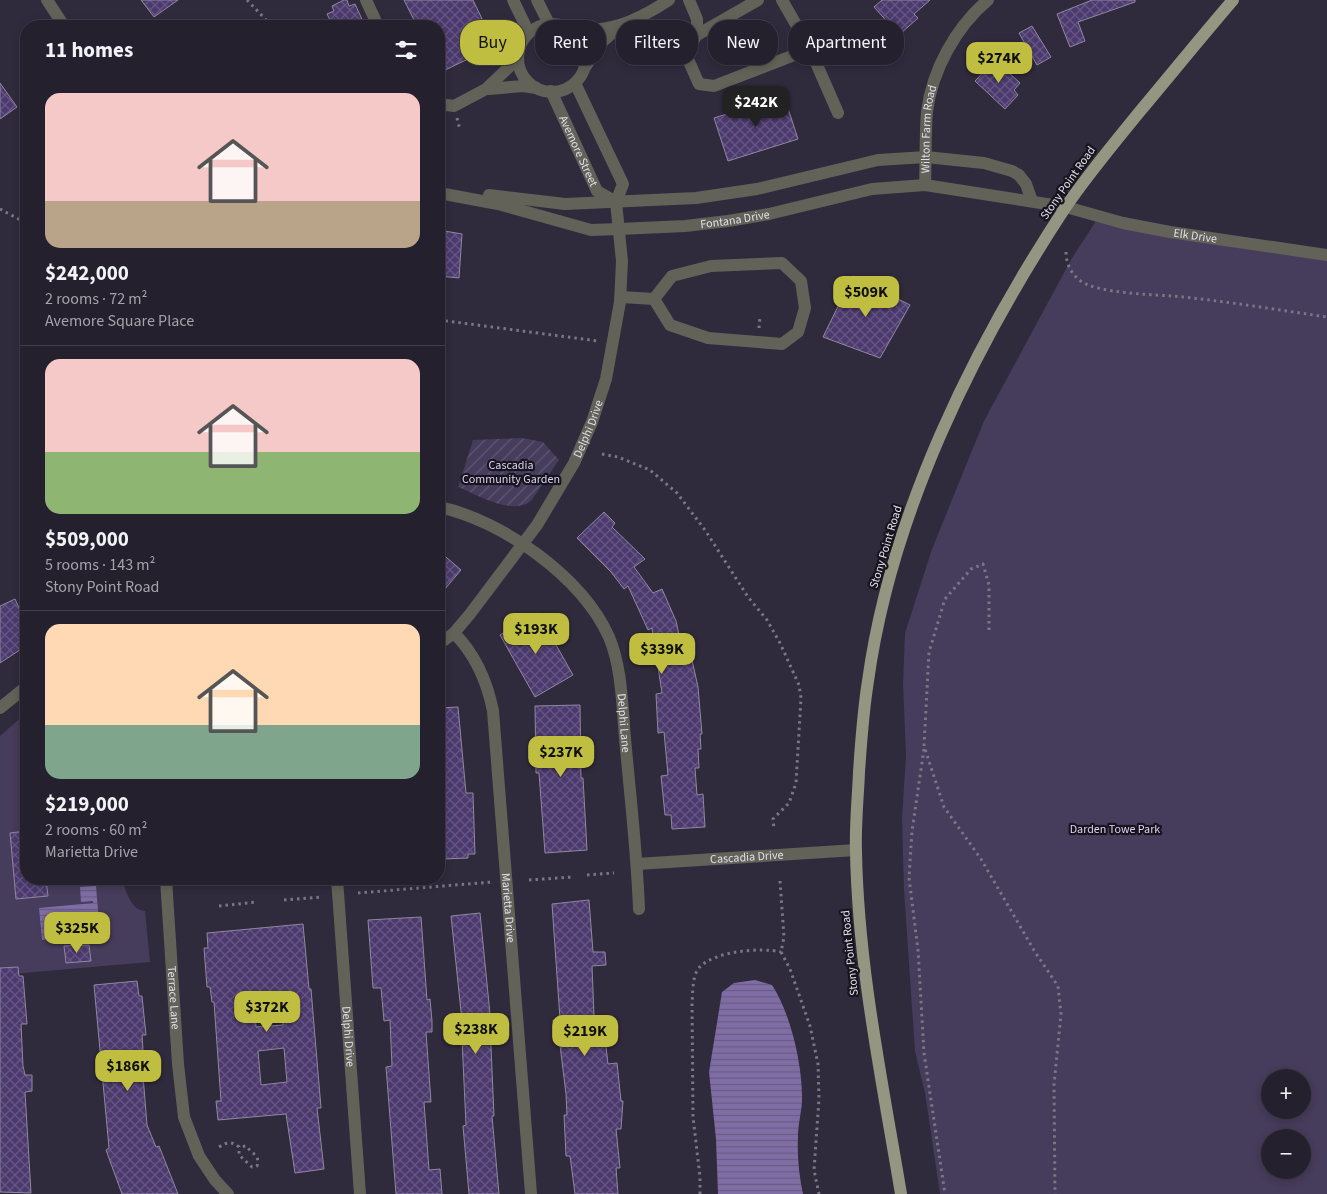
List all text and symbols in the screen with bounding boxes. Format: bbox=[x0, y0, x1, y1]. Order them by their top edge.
chip: Buy bbox=[460, 20, 525, 65]
chip: Rent bbox=[535, 20, 606, 65]
chip: Filters bbox=[616, 20, 698, 65]
chip: New bbox=[708, 20, 778, 65]
chip: Apartment bbox=[788, 20, 904, 65]
text: 11 homes bbox=[45, 35, 133, 65]
icon: filters bbox=[392, 36, 420, 64]
pin: $274K bbox=[964, 42, 1034, 84]
text: $274K bbox=[977, 47, 1021, 69]
street label: Wilton Farm Road bbox=[917, 83, 941, 174]
pin: $242K bbox=[721, 86, 791, 128]
text: $242K bbox=[734, 91, 778, 113]
street label: Avemore Street bbox=[555, 112, 602, 189]
icon: home bbox=[188, 126, 278, 216]
street label: Stony Point Road bbox=[1036, 143, 1100, 223]
street label: Fontana Drive bbox=[699, 206, 771, 233]
street label: Elk Drive bbox=[1172, 224, 1218, 247]
text: $242,000 bbox=[45, 258, 129, 288]
pin: $509K bbox=[831, 276, 901, 318]
text: $509K bbox=[844, 281, 888, 303]
text: 2 rooms · 72 m² bbox=[45, 288, 147, 310]
text: Avemore Square Place bbox=[45, 310, 194, 332]
icon: home bbox=[188, 391, 278, 481]
street label: Delphi Drive bbox=[569, 398, 607, 461]
park label: Cascadia Community Garden bbox=[462, 457, 560, 488]
street label: Stony Point Road bbox=[865, 503, 907, 591]
text: $509,000 bbox=[45, 524, 129, 554]
text: 5 rooms · 143 m² bbox=[45, 554, 155, 576]
text: Stony Point Road bbox=[45, 576, 159, 598]
pin: $193K bbox=[501, 612, 571, 655]
text: $193K bbox=[514, 618, 558, 640]
pin: $339K bbox=[627, 632, 697, 675]
text: $339K bbox=[640, 638, 684, 660]
icon: home bbox=[188, 656, 278, 746]
street label: Delphi Lane bbox=[613, 693, 635, 753]
pin: $237K bbox=[526, 736, 596, 778]
text: $237K bbox=[539, 741, 583, 763]
text: $219,000 bbox=[45, 789, 129, 819]
text: 2 rooms · 60 m² bbox=[45, 819, 147, 841]
park label: Darden Towe Park bbox=[1070, 821, 1160, 838]
text: Marietta Drive bbox=[45, 841, 138, 863]
street label: Cascadia Drive bbox=[710, 846, 784, 868]
street label: Marietta Drive bbox=[497, 872, 520, 943]
street label: Stony Point Road bbox=[837, 909, 863, 997]
pin: $325K bbox=[42, 912, 112, 954]
text: $325K bbox=[55, 917, 99, 939]
street label: Terrace Lane bbox=[163, 965, 184, 1030]
pin: $372K bbox=[232, 990, 302, 1033]
text: $372K bbox=[245, 996, 289, 1018]
street label: Delphi Drive bbox=[338, 1006, 359, 1068]
pin: $238K bbox=[441, 1012, 511, 1055]
pin: $219K bbox=[550, 1014, 620, 1057]
text: $238K bbox=[454, 1018, 498, 1040]
text: $219K bbox=[563, 1020, 607, 1042]
pin: $186K bbox=[93, 1050, 163, 1092]
text: $186K bbox=[106, 1055, 150, 1077]
map controls bbox=[1261, 1069, 1311, 1179]
button: + bbox=[1261, 1069, 1311, 1119]
button: − bbox=[1261, 1129, 1311, 1179]

